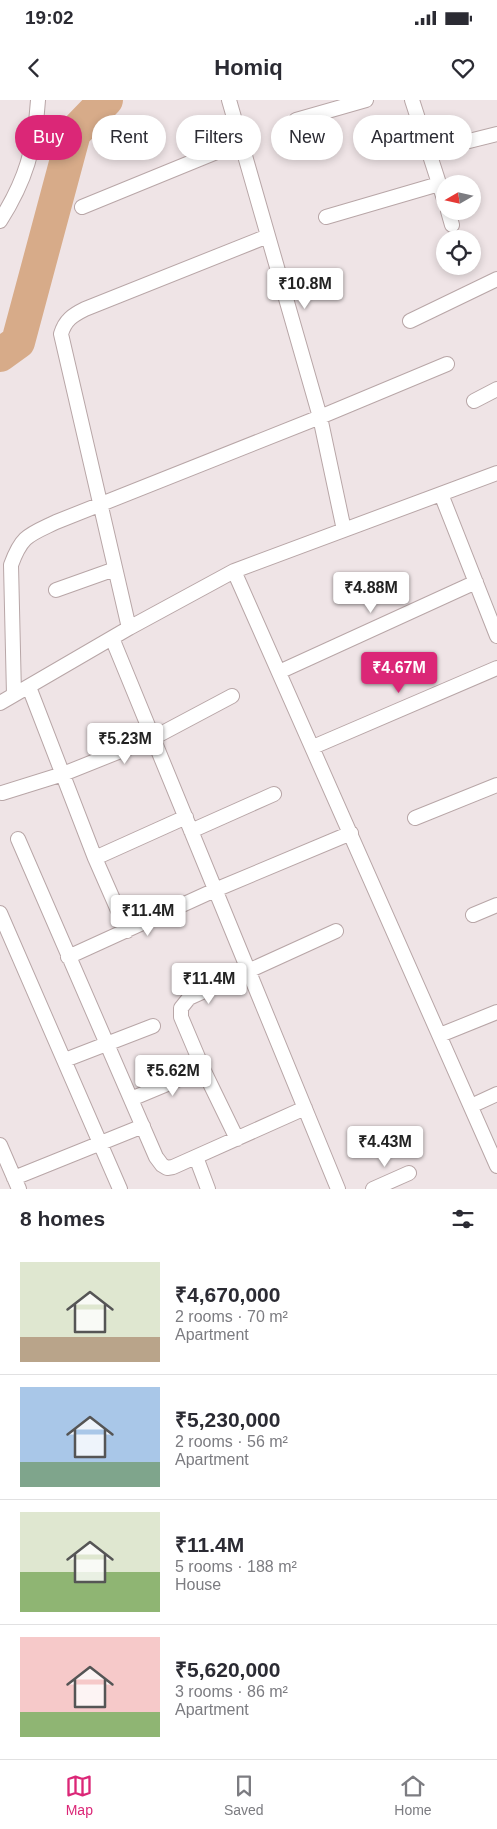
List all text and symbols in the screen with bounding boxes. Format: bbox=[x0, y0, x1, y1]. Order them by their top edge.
text: 19:02 bbox=[25, 7, 74, 28]
icon: back bbox=[20, 54, 48, 82]
icon: heart bbox=[449, 54, 477, 82]
text: Homiq bbox=[214, 55, 283, 80]
chip: Buy bbox=[15, 115, 82, 160]
chip: Rent bbox=[92, 115, 166, 160]
chip: Filters bbox=[176, 115, 261, 160]
chip: New bbox=[271, 115, 343, 160]
chip: Apartment bbox=[353, 115, 472, 160]
north arrow bbox=[436, 175, 481, 220]
map controls bbox=[436, 175, 481, 275]
button: locate bbox=[436, 230, 481, 275]
pin: ₹10.8M bbox=[264, 268, 346, 310]
text: ₹10.8M bbox=[278, 275, 332, 292]
pin: ₹4.88M bbox=[330, 572, 412, 614]
text: ₹4.88M bbox=[344, 579, 398, 596]
pin: ₹4.67M bbox=[358, 652, 440, 694]
text: ₹4.67M bbox=[372, 659, 426, 676]
pin: ₹5.23M bbox=[84, 722, 166, 765]
text: ₹5.23M bbox=[98, 730, 152, 747]
pin: ₹11.4M bbox=[107, 894, 189, 937]
text: ₹11.4M bbox=[122, 902, 174, 919]
pin: ₹11.4M bbox=[168, 962, 250, 1005]
text: ₹11.4M bbox=[183, 970, 235, 987]
pin: ₹5.62M bbox=[132, 1054, 214, 1097]
text: ₹5.62M bbox=[146, 1062, 200, 1079]
pin: ₹4.43M bbox=[344, 1126, 426, 1168]
text: ₹4.43M bbox=[358, 1133, 412, 1150]
icon: filters bbox=[449, 1205, 477, 1233]
text: 8 homes bbox=[20, 1207, 105, 1230]
icon: home bbox=[60, 1282, 120, 1342]
text: ₹4,670,000 bbox=[175, 1283, 280, 1306]
text: 2 rooms · 70 m² bbox=[175, 1308, 288, 1325]
text: Apartment bbox=[175, 1326, 249, 1343]
icon: home bbox=[60, 1407, 120, 1467]
text: ₹5,230,000 bbox=[175, 1408, 280, 1431]
text: 2 rooms · 56 m² bbox=[175, 1433, 288, 1450]
text: Apartment bbox=[175, 1451, 249, 1468]
icon: home bbox=[60, 1532, 120, 1592]
text: ₹11.4M bbox=[175, 1533, 244, 1556]
text: 5 rooms · 188 m² bbox=[175, 1558, 297, 1575]
text: House bbox=[175, 1576, 221, 1593]
icon: home bbox=[60, 1657, 120, 1717]
text: ₹5,620,000 bbox=[175, 1658, 280, 1681]
text: 3 rooms · 86 m² bbox=[175, 1683, 288, 1700]
text: Apartment bbox=[175, 1701, 249, 1718]
tab: Map bbox=[65, 1772, 93, 1818]
tab: Saved bbox=[224, 1772, 264, 1818]
tab: Home bbox=[394, 1772, 432, 1818]

